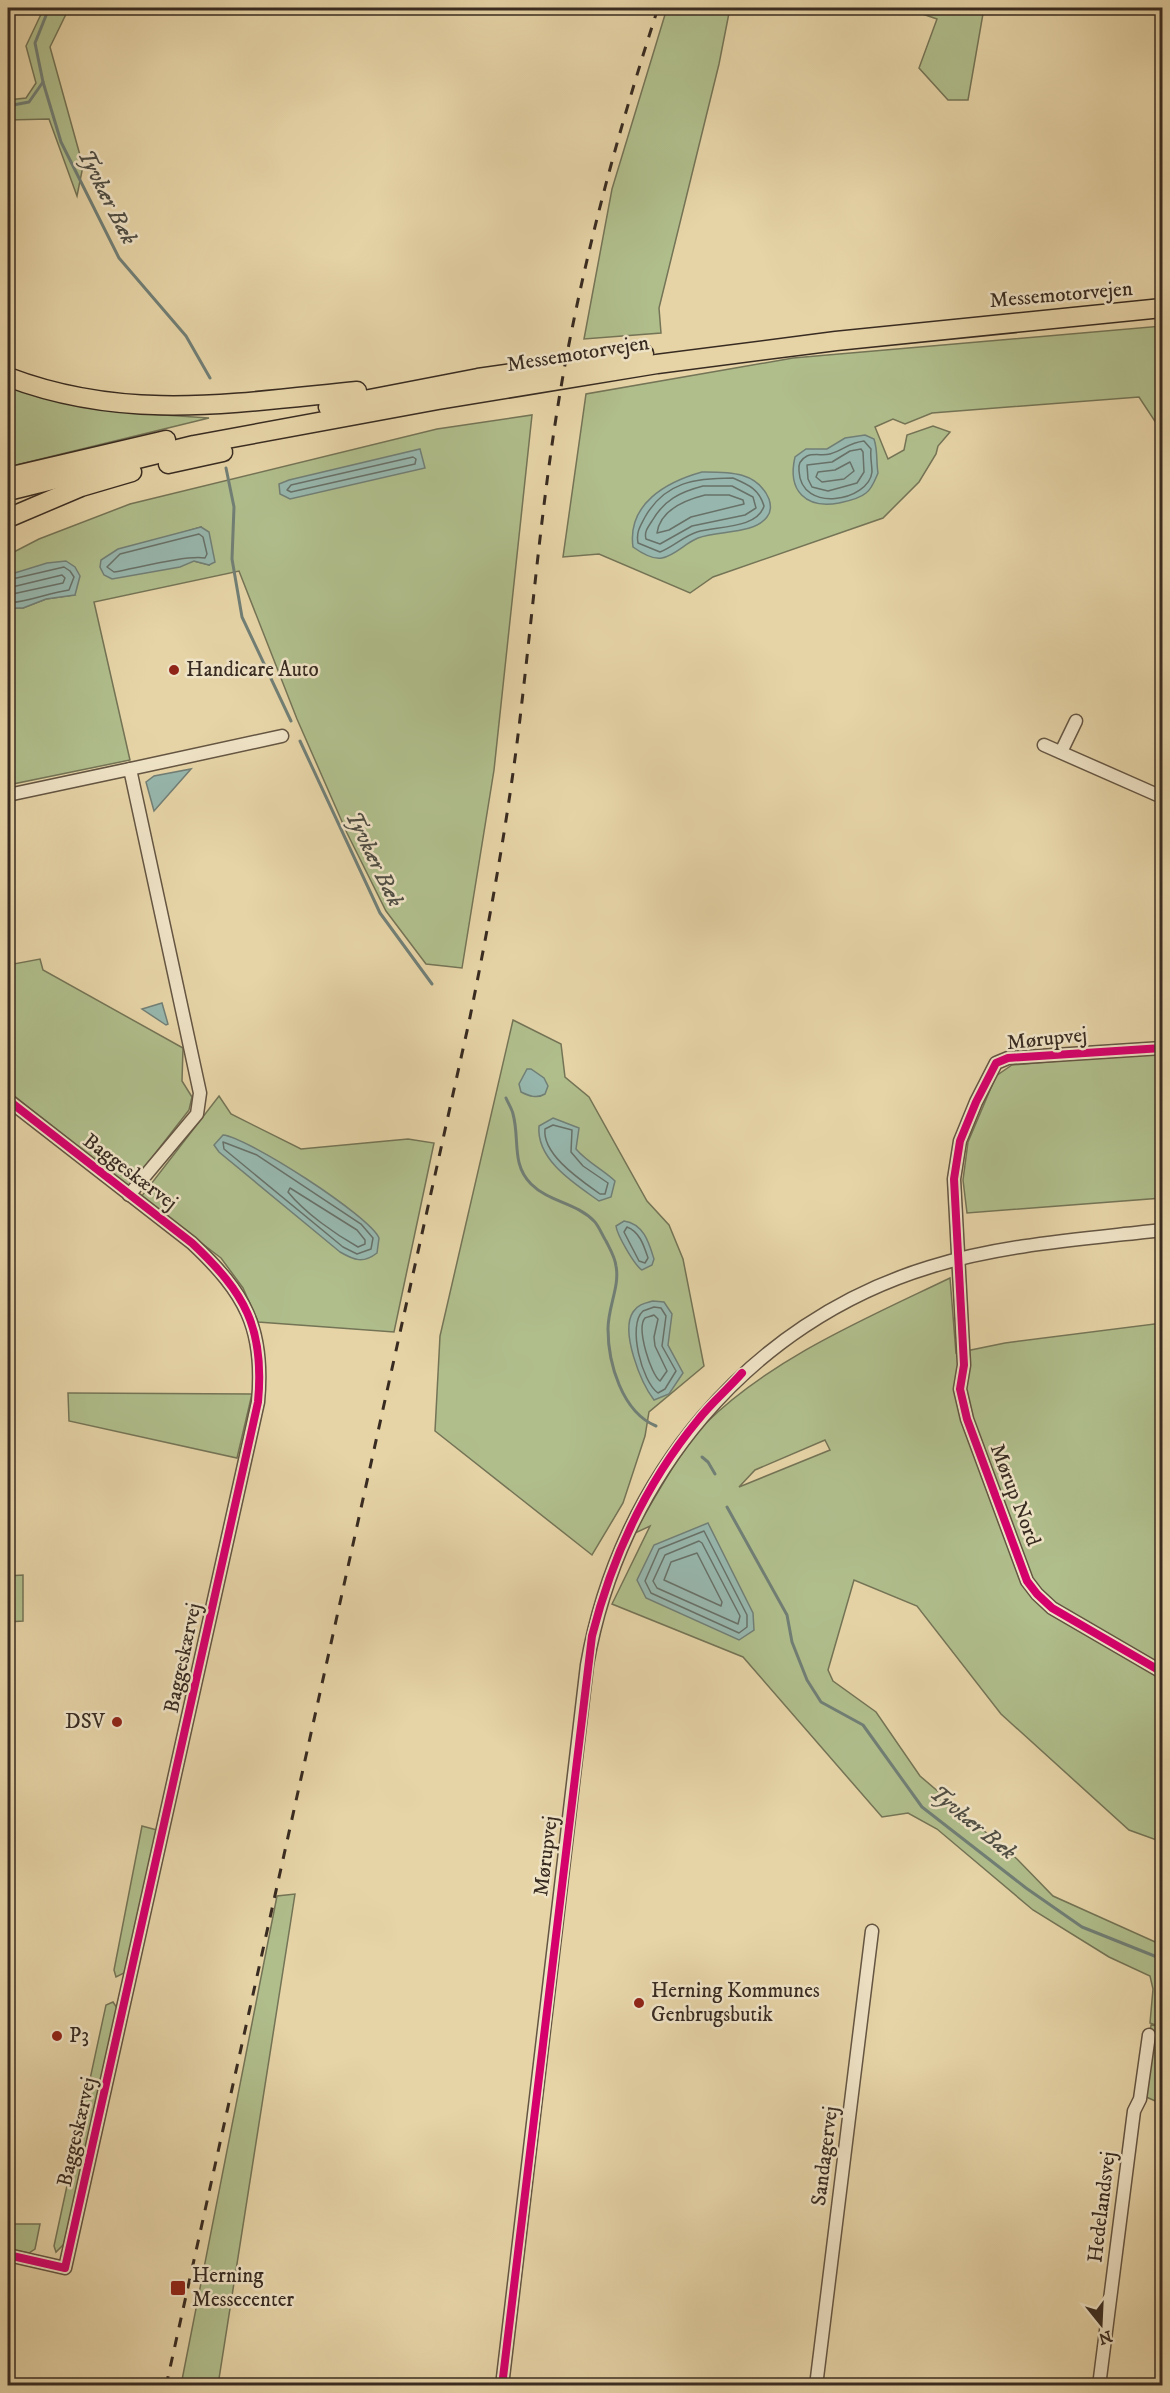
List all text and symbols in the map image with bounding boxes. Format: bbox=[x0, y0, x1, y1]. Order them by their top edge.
water label: Tyvkær Bæk bbox=[72, 145, 143, 250]
street label: Messemotorvejen bbox=[988, 276, 1134, 314]
street label: Messemotorvejen bbox=[505, 330, 651, 378]
place label: Handicare Auto bbox=[186, 657, 319, 683]
marker: Handicare Auto bbox=[167, 663, 181, 677]
water label: Tyvkær Bæk bbox=[339, 807, 409, 912]
street label: Mørupvej bbox=[1006, 1022, 1088, 1056]
street label: Baggeskærvej bbox=[78, 1128, 182, 1216]
street label: Mørup Nord bbox=[984, 1440, 1047, 1550]
street label: Baggeskærvej bbox=[159, 1601, 207, 1715]
place label: DSV bbox=[65, 1709, 106, 1735]
marker: DSV bbox=[110, 1715, 124, 1729]
water label: Tyvkær Bæk bbox=[924, 1780, 1022, 1866]
street label: Mørupvej bbox=[528, 1814, 564, 1898]
place label: Herning Kommunes Genbrugsbutik bbox=[651, 1978, 820, 2028]
marker: Herning Kommunes Genbrugsbutik bbox=[632, 1996, 646, 2010]
place label: P3 bbox=[69, 2023, 89, 2049]
marker: P3 bbox=[50, 2029, 64, 2043]
street label: Baggeskærvej bbox=[52, 2075, 102, 2189]
street label: Sandagervej bbox=[806, 2105, 844, 2207]
street label: Hedelandsvej bbox=[1082, 2150, 1122, 2264]
place label: Herning Messecenter bbox=[192, 2263, 294, 2313]
marker: Herning Messecenter bbox=[169, 2279, 187, 2297]
north arrow bbox=[1071, 2294, 1131, 2354]
text: N bbox=[1096, 2326, 1115, 2349]

